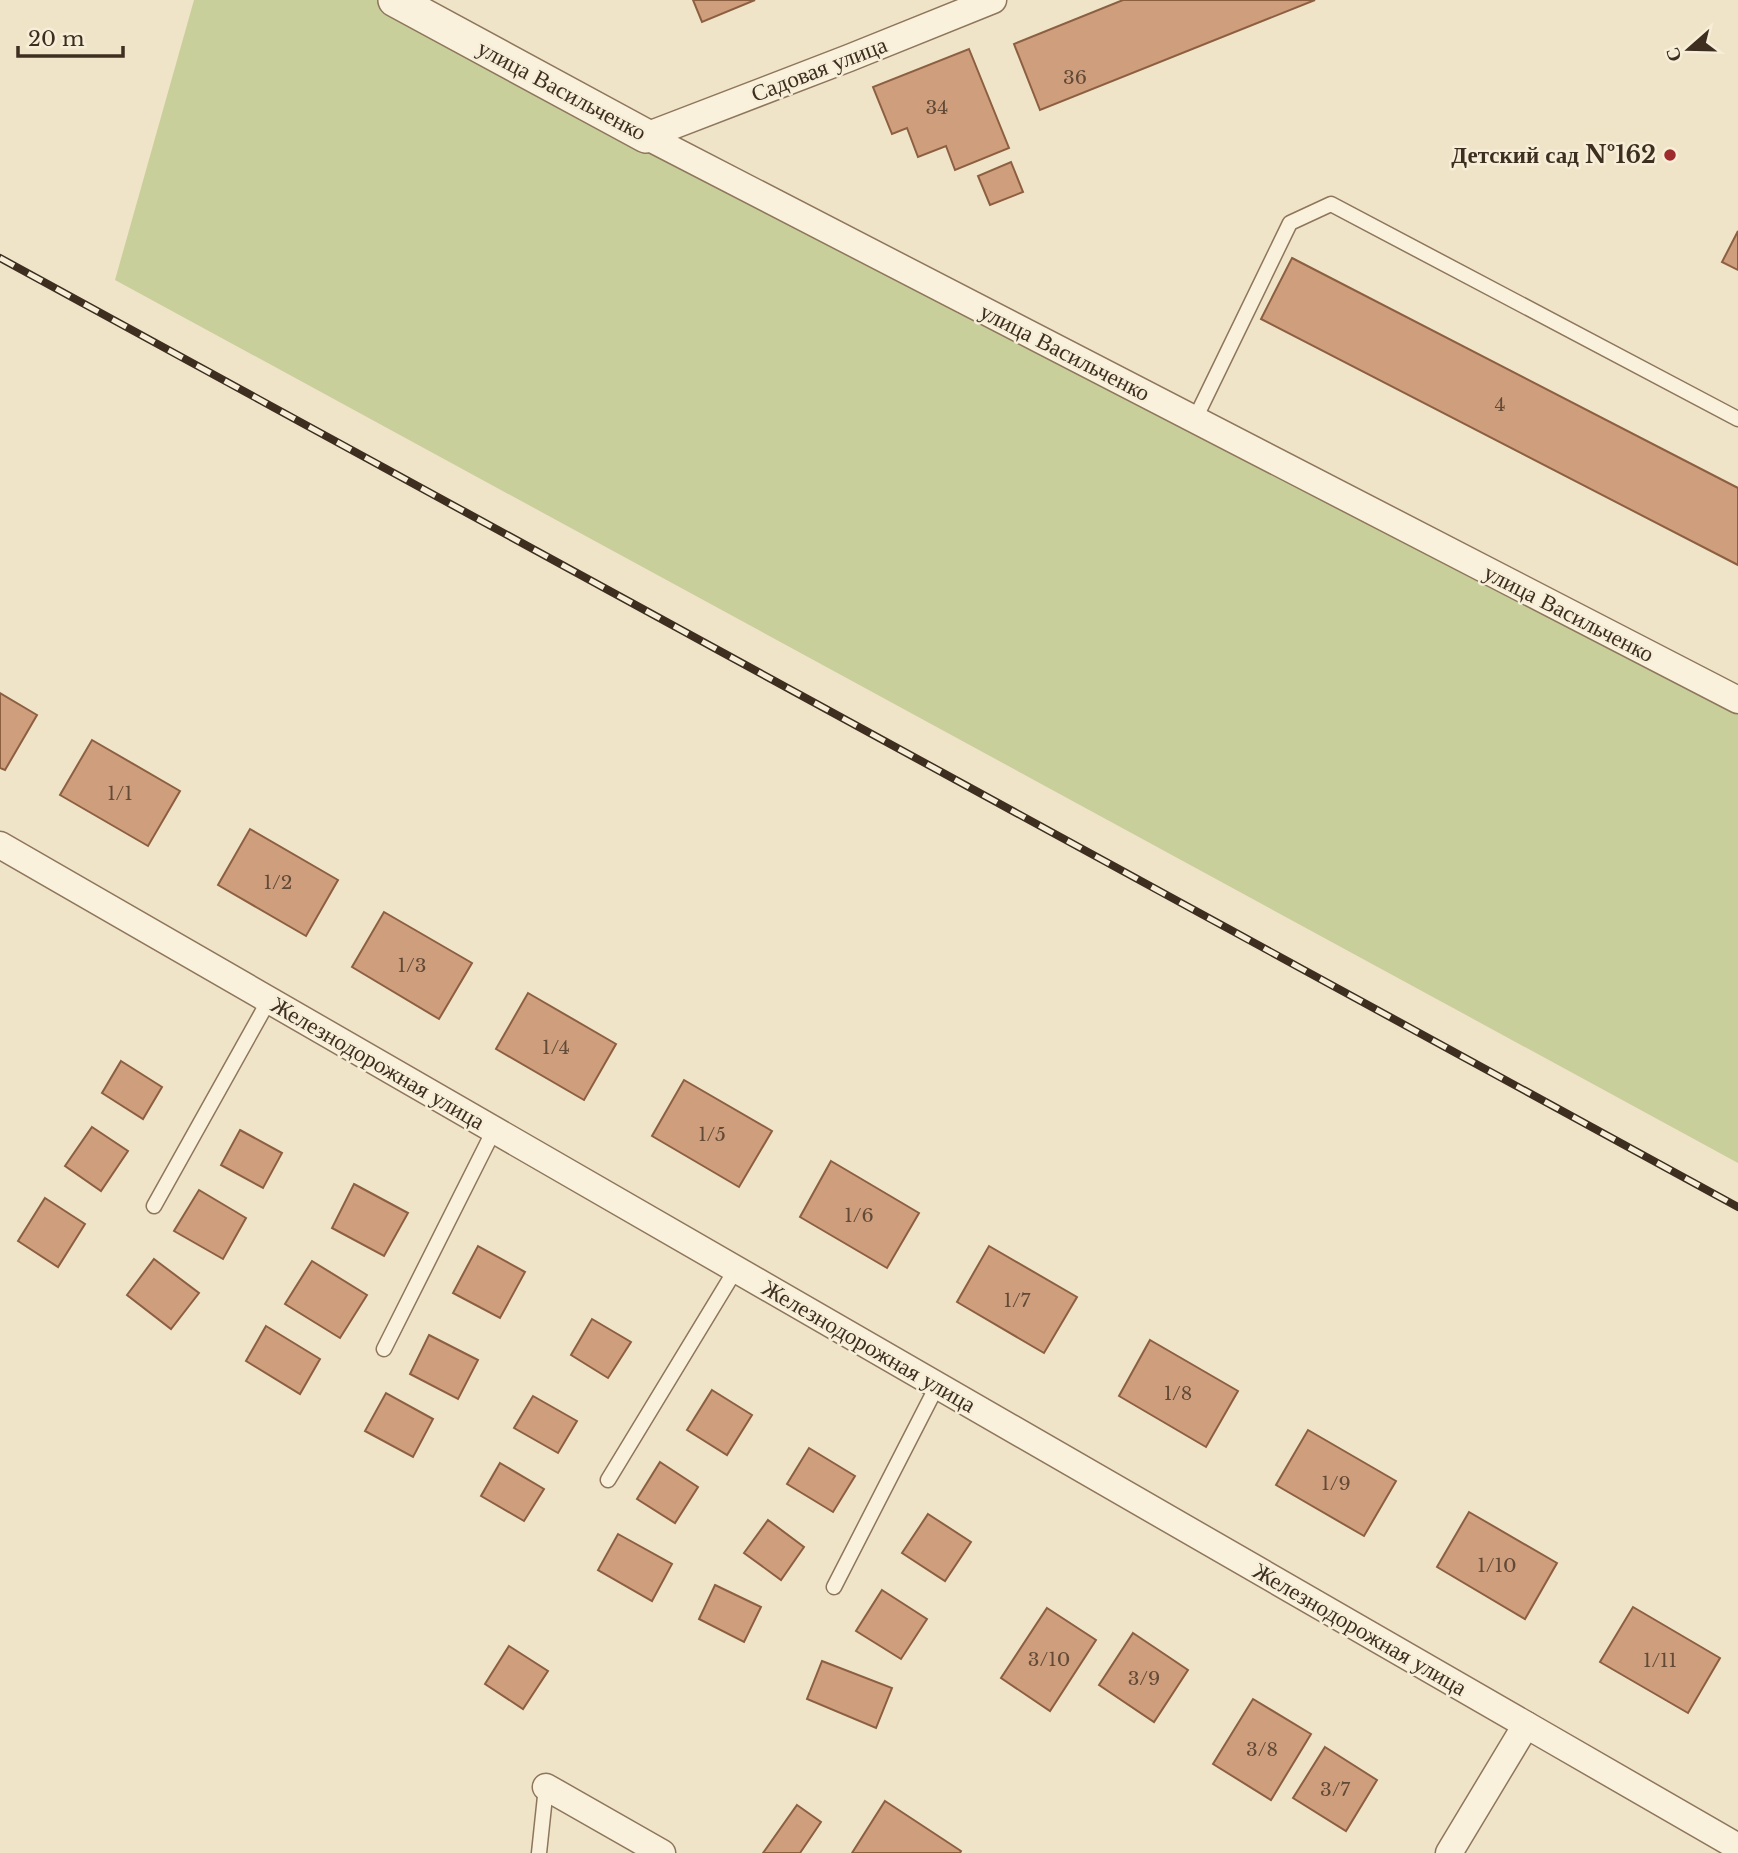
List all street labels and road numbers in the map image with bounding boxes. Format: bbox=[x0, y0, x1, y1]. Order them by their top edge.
street label: Садовая улица bbox=[747, 30, 891, 108]
street label: улица Васильченко bbox=[473, 34, 651, 146]
street label: улица Васильченко bbox=[975, 297, 1155, 407]
street label: улица Васильченко bbox=[1479, 558, 1659, 668]
street label: Железнодорожная улица bbox=[266, 990, 490, 1136]
street label: Железнодорожная улица bbox=[757, 1273, 981, 1419]
street label: Железнодорожная улица bbox=[1248, 1556, 1472, 1702]

